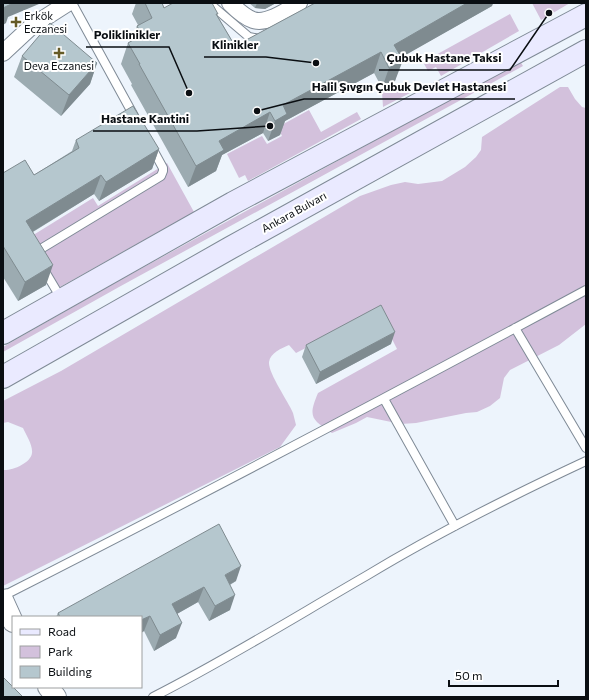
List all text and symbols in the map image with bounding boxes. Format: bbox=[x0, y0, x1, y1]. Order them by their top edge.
place label: Erkök Eczanesi bbox=[24, 9, 67, 35]
marker: Erkök Eczanesi bbox=[11, 17, 21, 27]
callout: Poliklinikler bbox=[86, 23, 169, 47]
text: Poliklinikler bbox=[94, 27, 160, 41]
callout: Klinikler bbox=[204, 33, 266, 57]
text: Klinikler bbox=[212, 37, 258, 51]
callout: Çubuk Hastane Taksi bbox=[379, 46, 510, 70]
marker: Deva Eczanesi bbox=[54, 48, 64, 58]
text: Çubuk Hastane Taksi bbox=[386, 50, 502, 64]
place label: Deva Eczanesi bbox=[24, 59, 94, 72]
callout: Halil Şıvgın Çubuk Devlet Hastanesi bbox=[304, 75, 515, 99]
text: Halil Şıvgın Çubuk Devlet Hastanesi bbox=[312, 79, 506, 93]
callout: Hastane Kantini bbox=[93, 107, 197, 131]
text: Hastane Kantini bbox=[101, 111, 189, 125]
street label: Ankara Bulvarı bbox=[259, 188, 329, 235]
legend bbox=[12, 616, 142, 688]
text: Road bbox=[48, 624, 76, 638]
text: Park bbox=[48, 644, 74, 658]
scale bar bbox=[449, 662, 558, 688]
text: Building bbox=[48, 664, 92, 678]
text: 50 m bbox=[455, 668, 483, 682]

